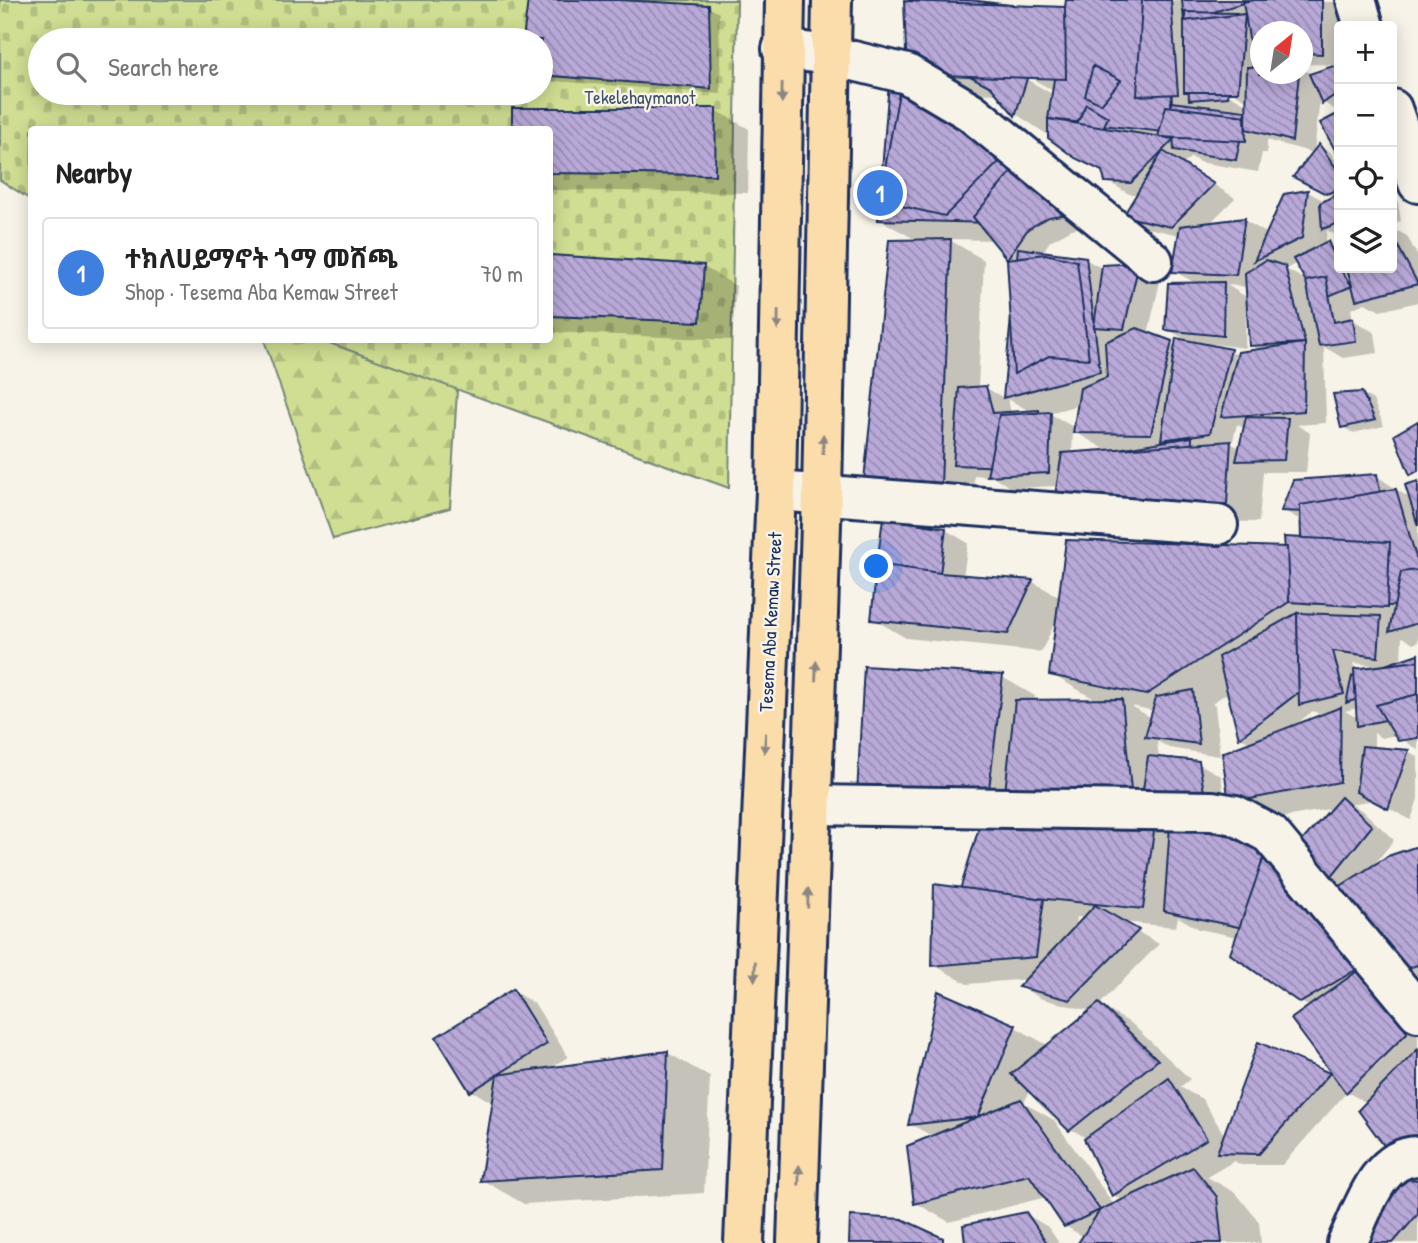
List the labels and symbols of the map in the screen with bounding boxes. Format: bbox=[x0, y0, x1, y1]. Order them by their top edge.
north arrow bbox=[1250, 21, 1313, 84]
one-way arrow bbox=[776, 82, 787, 104]
park label: Tekelehaymanot bbox=[584, 84, 696, 110]
pin: 1 bbox=[857, 167, 903, 219]
one-way arrow bbox=[773, 309, 784, 331]
one-way arrow bbox=[817, 432, 829, 454]
street label: Tesema Aba Kemaw Street bbox=[752, 531, 788, 713]
your location bbox=[859, 549, 893, 583]
one-way arrow bbox=[810, 660, 821, 682]
one-way arrow bbox=[759, 733, 770, 755]
one-way arrow bbox=[802, 887, 813, 909]
one-way arrow bbox=[750, 960, 761, 982]
one-way arrow bbox=[793, 1164, 804, 1186]

